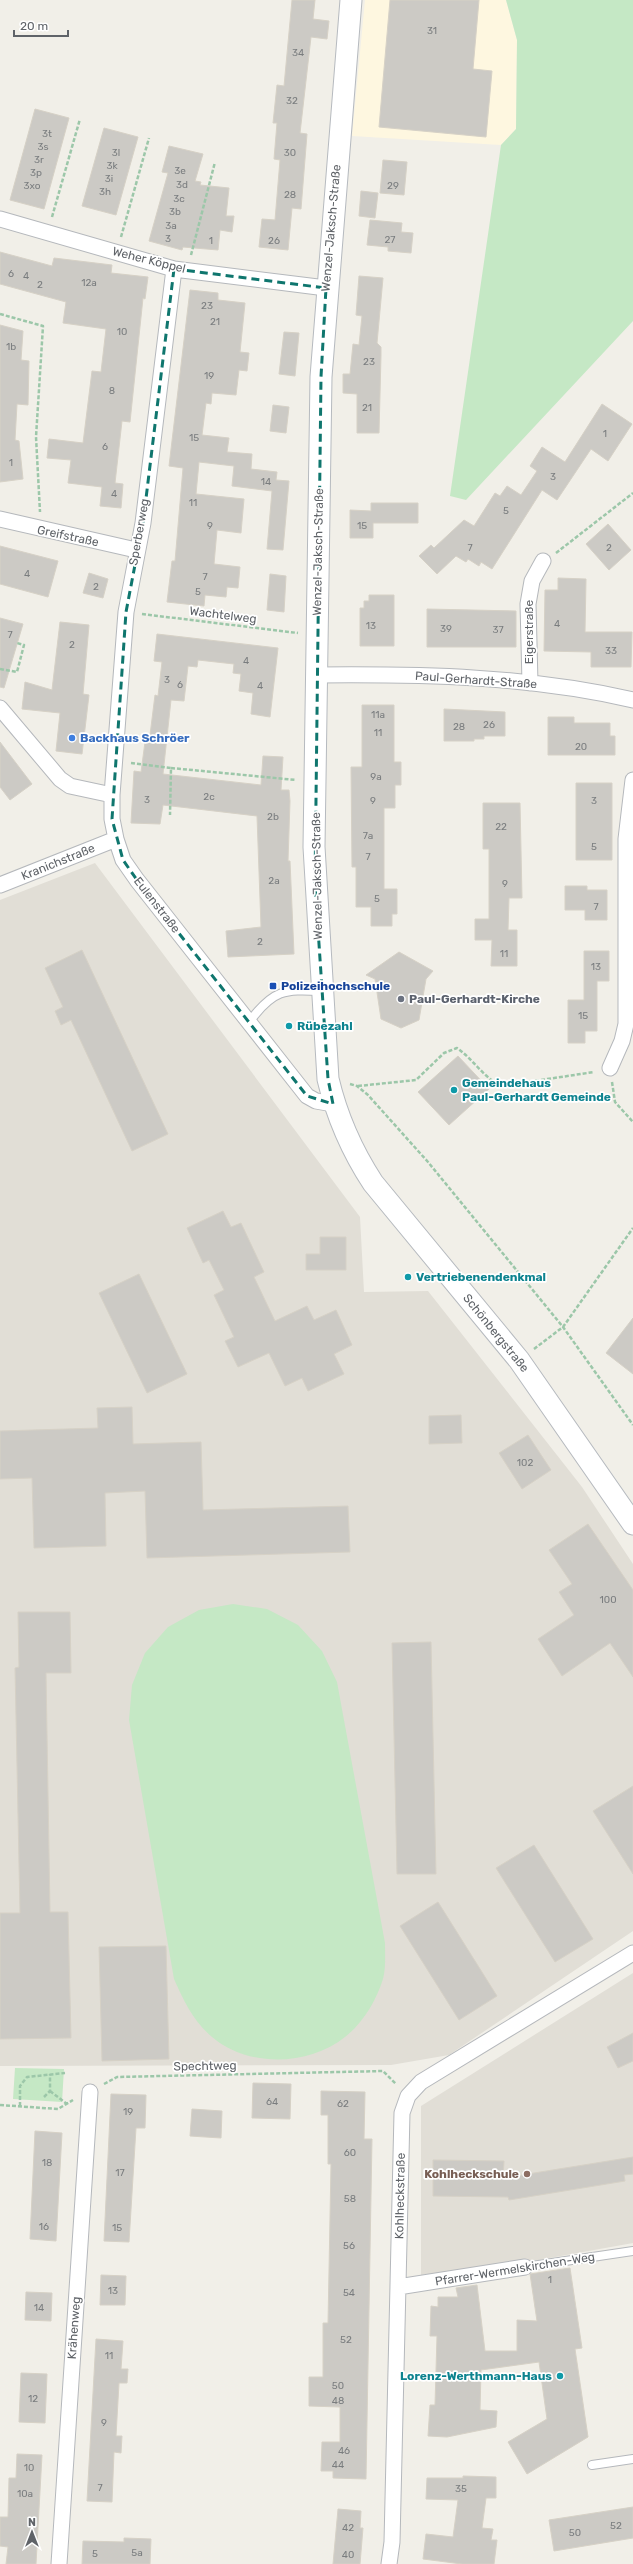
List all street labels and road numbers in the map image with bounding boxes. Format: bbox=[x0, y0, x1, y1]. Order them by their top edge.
street label: Wenzel-Jaksch-Straße bbox=[318, 164, 344, 292]
street label: Weher Köppel bbox=[111, 244, 187, 276]
street label: Wenzel-Jaksch-Straße bbox=[310, 488, 326, 616]
street label: Sperberweg bbox=[126, 497, 152, 567]
street label: Greifstraße bbox=[36, 523, 100, 549]
street label: Eigerstraße bbox=[522, 600, 536, 664]
street label: Wachtelweg bbox=[189, 604, 257, 626]
street label: Paul-Gerhardt-Straße bbox=[414, 669, 538, 691]
street label: Wenzel-Jaksch-Straße bbox=[309, 812, 325, 940]
street label: Kranichstraße bbox=[19, 841, 97, 883]
street label: Eulenstraße bbox=[131, 874, 183, 936]
street label: Schönbergstraße bbox=[460, 1291, 532, 1375]
street label: Spechtweg bbox=[173, 2058, 237, 2074]
street label: Kohlheckstraße bbox=[392, 2152, 408, 2239]
street label: Pfarrer-Wermelskirchen-Weg bbox=[434, 2249, 596, 2289]
street label: Krähenweg bbox=[65, 2296, 83, 2360]

